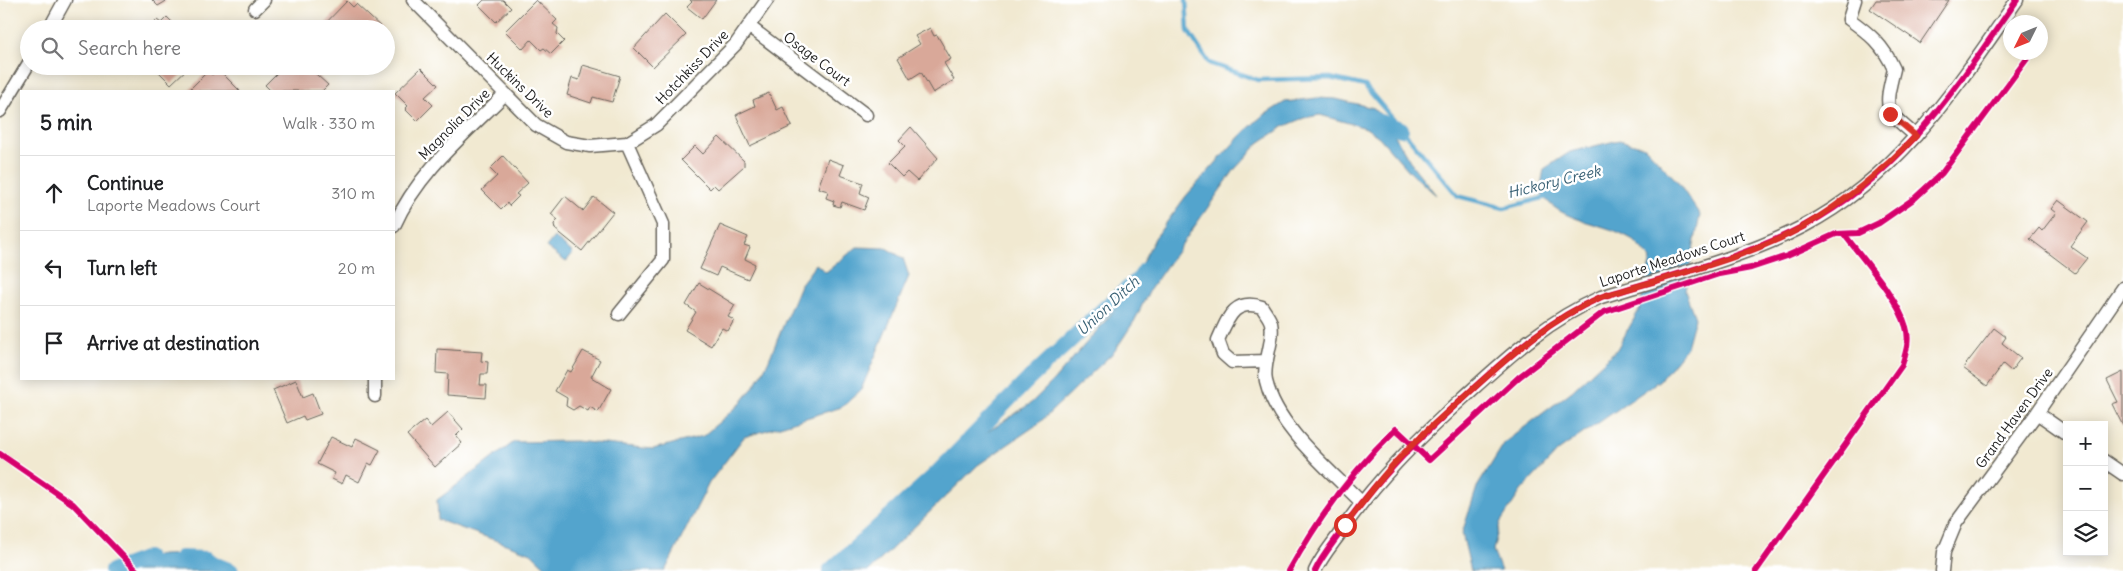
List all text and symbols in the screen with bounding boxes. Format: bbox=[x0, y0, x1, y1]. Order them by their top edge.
north arrow bbox=[2003, 15, 2048, 60]
search box bbox=[20, 20, 395, 75]
street label: Hotchkiss Drive bbox=[652, 26, 732, 108]
street label: Osage Court bbox=[780, 28, 854, 90]
icon: search bbox=[38, 34, 66, 62]
text: Search here bbox=[78, 36, 181, 60]
street label: Huckins Drive bbox=[483, 48, 557, 122]
street label: Magnolia Drive bbox=[415, 85, 493, 163]
route end bbox=[1879, 103, 1902, 126]
text: 5 min bbox=[40, 109, 92, 136]
text: Walk · 330 m bbox=[282, 113, 375, 133]
water label: Hickory Creek bbox=[1505, 160, 1604, 202]
text: Continue bbox=[87, 171, 164, 195]
icon: ahead bbox=[40, 179, 68, 207]
text: 310 m bbox=[331, 183, 375, 203]
text: Laporte Meadows Court bbox=[87, 195, 260, 215]
street label: Laporte Meadows Court bbox=[1597, 227, 1747, 291]
icon: left bbox=[40, 254, 68, 282]
text: Turn left bbox=[87, 256, 157, 280]
text: 20 m bbox=[338, 258, 375, 278]
water label: Union Ditch bbox=[1073, 272, 1143, 339]
icon: arrive bbox=[40, 329, 68, 357]
text: Arrive at destination bbox=[87, 331, 260, 355]
street label: Grand Haven Drive bbox=[1971, 364, 2057, 472]
map controls bbox=[2063, 421, 2108, 556]
button: + bbox=[2063, 421, 2108, 466]
button: − bbox=[2063, 466, 2108, 511]
button: layers bbox=[2063, 511, 2108, 556]
route start bbox=[1334, 514, 1357, 537]

